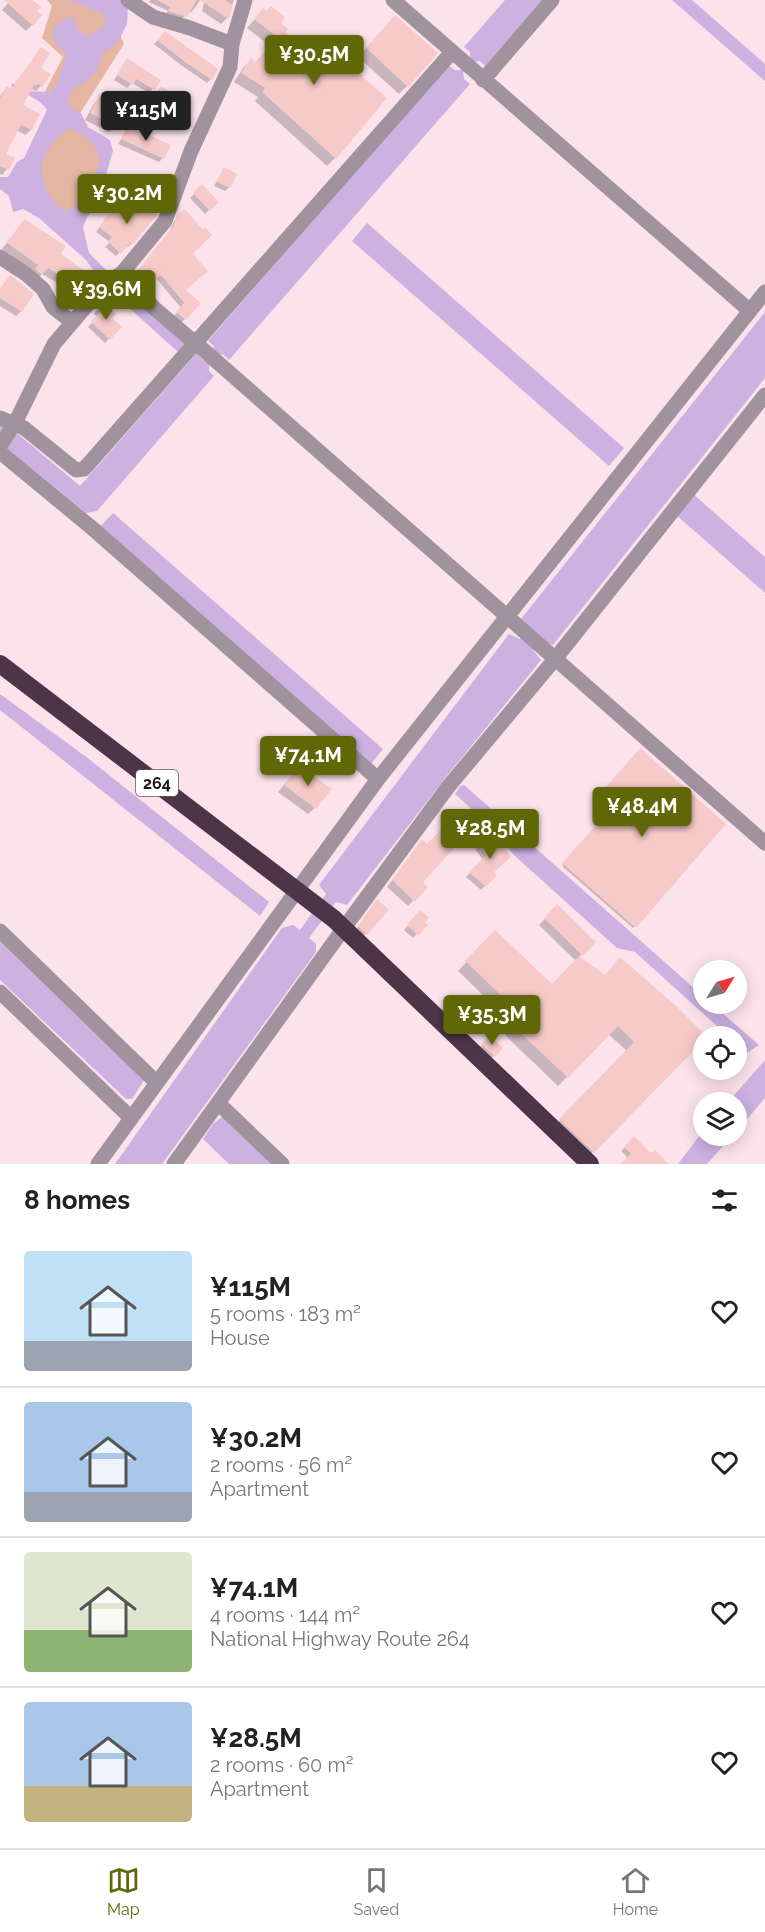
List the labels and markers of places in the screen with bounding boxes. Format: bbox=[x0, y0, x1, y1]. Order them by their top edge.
pin: ¥30.5M bbox=[265, 35, 363, 86]
pin: ¥115M bbox=[104, 91, 188, 142]
pin: ¥30.2M bbox=[78, 174, 176, 225]
pin: ¥39.6M bbox=[57, 270, 155, 321]
pin: ¥74.1M bbox=[259, 736, 357, 787]
pin: ¥48.4M bbox=[593, 787, 691, 838]
pin: ¥28.5M bbox=[441, 809, 539, 860]
pin: ¥35.3M bbox=[443, 995, 541, 1046]

